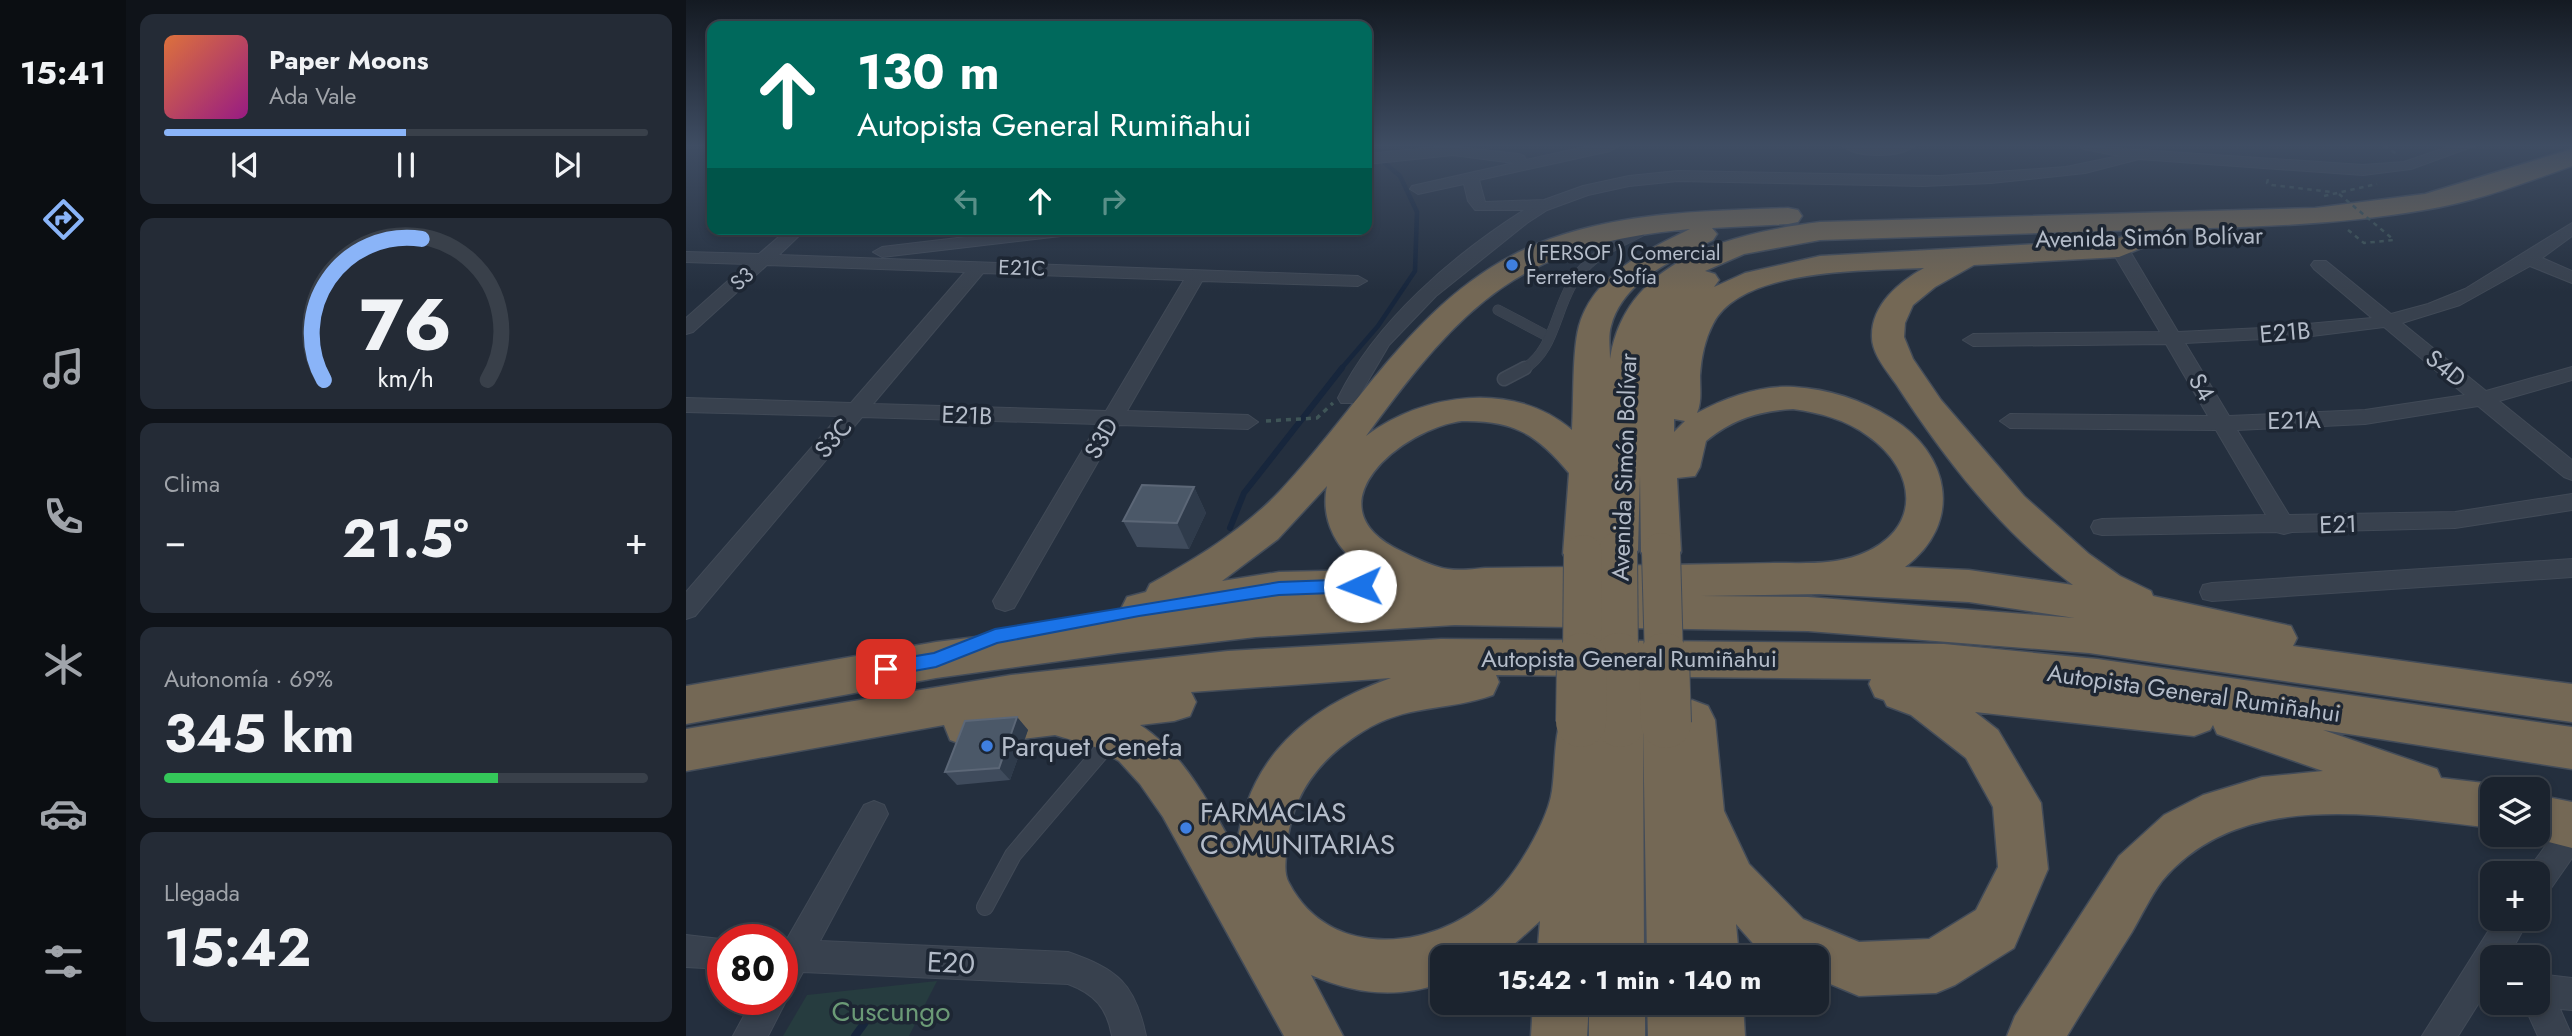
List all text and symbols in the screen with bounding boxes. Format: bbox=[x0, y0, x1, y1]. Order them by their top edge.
text: 130 m bbox=[857, 37, 1000, 107]
text: Paper Moons bbox=[269, 41, 429, 79]
icon: ahead bbox=[742, 49, 833, 140]
text: 15:41 bbox=[20, 50, 106, 96]
text: Ada Vale bbox=[269, 79, 356, 113]
text: Autopista General Rumiñahui bbox=[857, 102, 1252, 148]
icon: previous bbox=[226, 146, 264, 184]
icon: pause bbox=[387, 146, 425, 184]
icon: next bbox=[548, 146, 586, 184]
icon: left bbox=[948, 182, 986, 220]
icon: ahead bbox=[1021, 182, 1059, 220]
icon: right bbox=[1094, 182, 1132, 220]
icon: directions bbox=[39, 195, 88, 244]
street label: Avenida Simón Bolívar bbox=[2035, 217, 2264, 256]
place label: ( FERSOF ) Comercial Ferretero Sofía bbox=[1526, 238, 1721, 292]
street label: E21C bbox=[998, 252, 1046, 284]
marker: ( FERSOF ) Comercial Ferretero Sofía bbox=[1504, 257, 1520, 273]
street label: S3 bbox=[723, 260, 761, 298]
text: 76 bbox=[360, 272, 452, 377]
street label: E21B bbox=[2258, 312, 2312, 352]
street label: S4D bbox=[2418, 341, 2474, 395]
icon: music bbox=[39, 344, 88, 393]
street label: Avenida Simón Bolívar bbox=[1603, 352, 1645, 582]
text: km/h bbox=[378, 359, 434, 395]
street label: S4 bbox=[2180, 366, 2224, 408]
street label: E21B bbox=[941, 397, 993, 433]
street label: E21A bbox=[2267, 402, 2321, 438]
street label: S3C bbox=[806, 410, 860, 466]
street label: S3D bbox=[1075, 411, 1127, 465]
text: Clima bbox=[164, 467, 220, 501]
icon: phone bbox=[39, 492, 88, 541]
text: 21.5° bbox=[342, 501, 469, 577]
street label: E21 bbox=[2319, 506, 2357, 542]
text: − bbox=[164, 513, 186, 568]
text: + bbox=[625, 513, 648, 568]
position arrow bbox=[1323, 549, 1397, 623]
pin bbox=[856, 639, 916, 699]
icon: climate bbox=[39, 640, 88, 689]
street label: Autopista General Rumiñahui bbox=[1481, 641, 1777, 676]
icon: arrive bbox=[867, 650, 905, 688]
street label: Autopista General Rumiñahui bbox=[2045, 655, 2343, 731]
text: Autonomía · 69% bbox=[164, 662, 333, 696]
text: 345 km bbox=[164, 696, 354, 772]
place label: Parquet Cenefa bbox=[1001, 726, 1183, 767]
marker: Parquet Cenefa bbox=[979, 738, 995, 754]
map controls bbox=[2480, 777, 2550, 1015]
button: layers bbox=[2480, 777, 2550, 847]
icon: car bbox=[39, 789, 88, 838]
place label: FARMACIAS COMUNITARIAS bbox=[1200, 792, 1395, 865]
marker: FARMACIAS COMUNITARIAS bbox=[1178, 820, 1194, 836]
button: + bbox=[2480, 861, 2550, 931]
text: Llegada bbox=[164, 876, 240, 910]
text: 15:42 bbox=[164, 910, 311, 986]
speed limit sign: 80 bbox=[707, 924, 798, 1015]
icon: filters bbox=[39, 937, 88, 986]
street label: E20 bbox=[926, 941, 976, 985]
button: − bbox=[2480, 945, 2550, 1015]
text: 15:42 · 1 min · 140 m bbox=[1498, 961, 1761, 999]
park label: Cuscungo bbox=[831, 991, 951, 1032]

